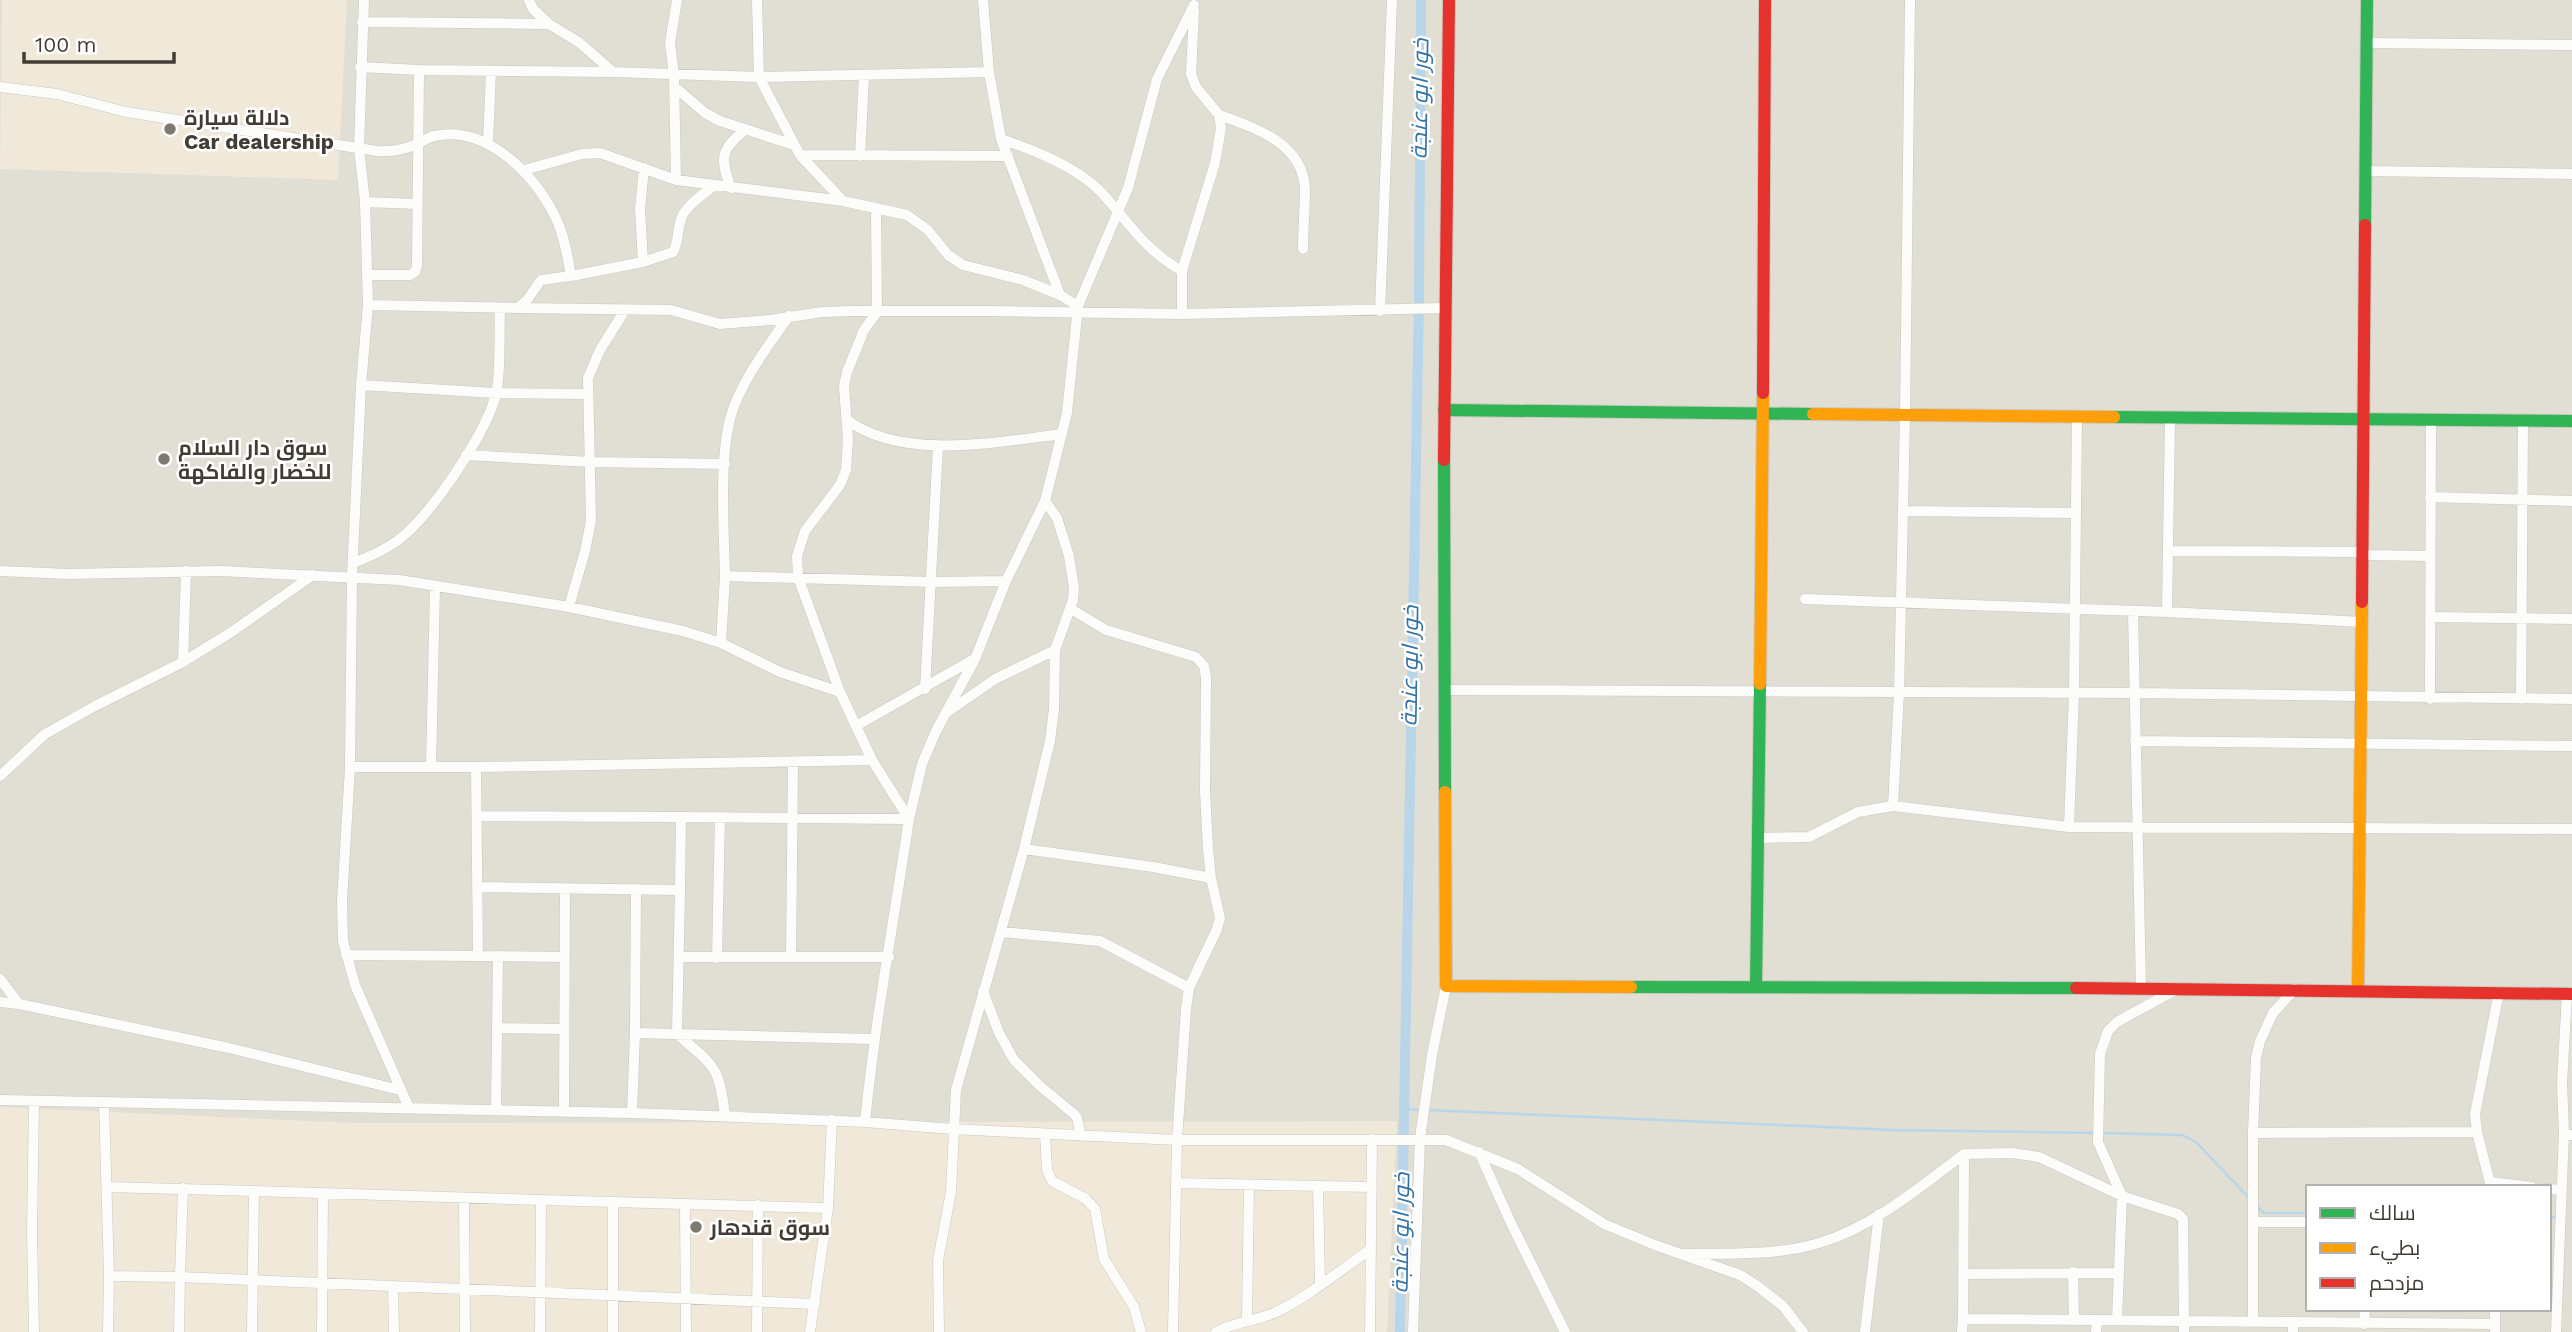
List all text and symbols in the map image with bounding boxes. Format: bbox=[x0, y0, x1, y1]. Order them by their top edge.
scale bar bbox=[24, 21, 175, 65]
text: 100 m bbox=[35, 32, 97, 57]
water label: خور ابو عنجة bbox=[1405, 37, 1435, 160]
place label: دلالة سيارة Car dealership bbox=[184, 105, 334, 154]
marker: دلالة سيارة Car dealership bbox=[162, 121, 178, 137]
place label: سوق دار السلام للخضار والفاكهة bbox=[178, 435, 331, 485]
marker: سوق دار السلام للخضار والفاكهة bbox=[156, 451, 172, 467]
water label: خور ابو عنجة bbox=[1395, 604, 1425, 727]
water label: خور ابو عنجة bbox=[1386, 1171, 1416, 1294]
legend bbox=[2306, 1185, 2551, 1311]
text: سالك bbox=[2369, 1200, 2416, 1225]
place label: سوق قندهار bbox=[709, 1215, 830, 1241]
marker: سوق قندهار bbox=[688, 1219, 704, 1235]
text: بطيء bbox=[2369, 1235, 2420, 1264]
text: مزدحم bbox=[2369, 1270, 2424, 1297]

